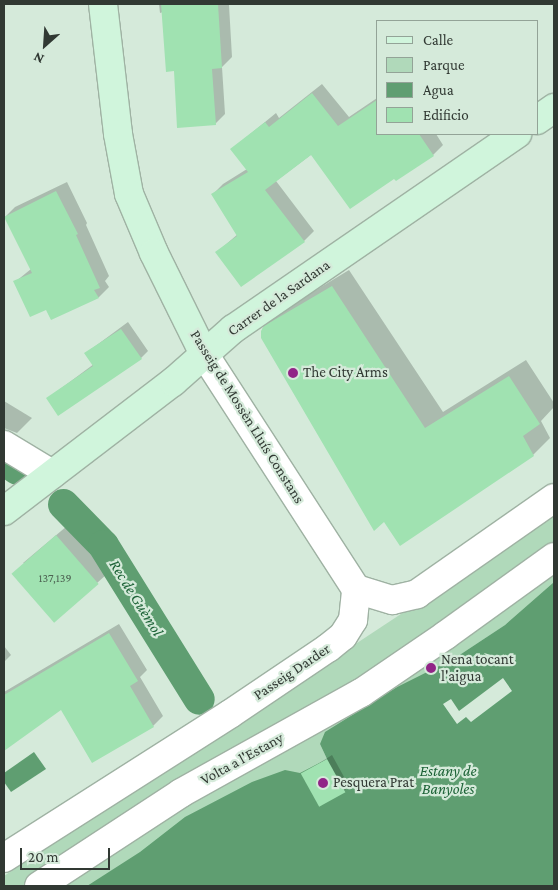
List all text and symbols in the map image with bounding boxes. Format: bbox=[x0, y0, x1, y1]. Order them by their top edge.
north arrow bbox=[20, 20, 70, 70]
legend bbox=[376, 20, 538, 135]
text: Calle bbox=[423, 32, 453, 48]
text: N bbox=[31, 49, 46, 68]
text: Parque bbox=[423, 57, 464, 73]
text: Agua bbox=[423, 82, 454, 98]
text: Edificio bbox=[423, 107, 469, 123]
street label: Carrer de la Sardana bbox=[224, 256, 334, 340]
street label: Passeig de Mossèn Lluís Constans bbox=[186, 327, 308, 507]
place label: The City Arms bbox=[303, 364, 388, 382]
marker: The City Arms bbox=[287, 367, 299, 379]
water label: Rec de Guèmol bbox=[105, 556, 167, 640]
house number: 137,139 bbox=[38, 572, 72, 586]
street label: Passeig Darder bbox=[250, 640, 334, 704]
place label: Nena tocant l'aigua bbox=[441, 650, 514, 685]
marker: Nena tocant l'aigua bbox=[425, 662, 437, 674]
street label: Volta a l'Estany bbox=[197, 729, 287, 789]
water label: Estany de Banyoles bbox=[419, 761, 477, 799]
place label: Pesquera Prat bbox=[333, 774, 414, 792]
marker: Pesquera Prat bbox=[317, 777, 329, 789]
scale bar bbox=[22, 838, 112, 870]
text: 20 m bbox=[28, 849, 59, 865]

